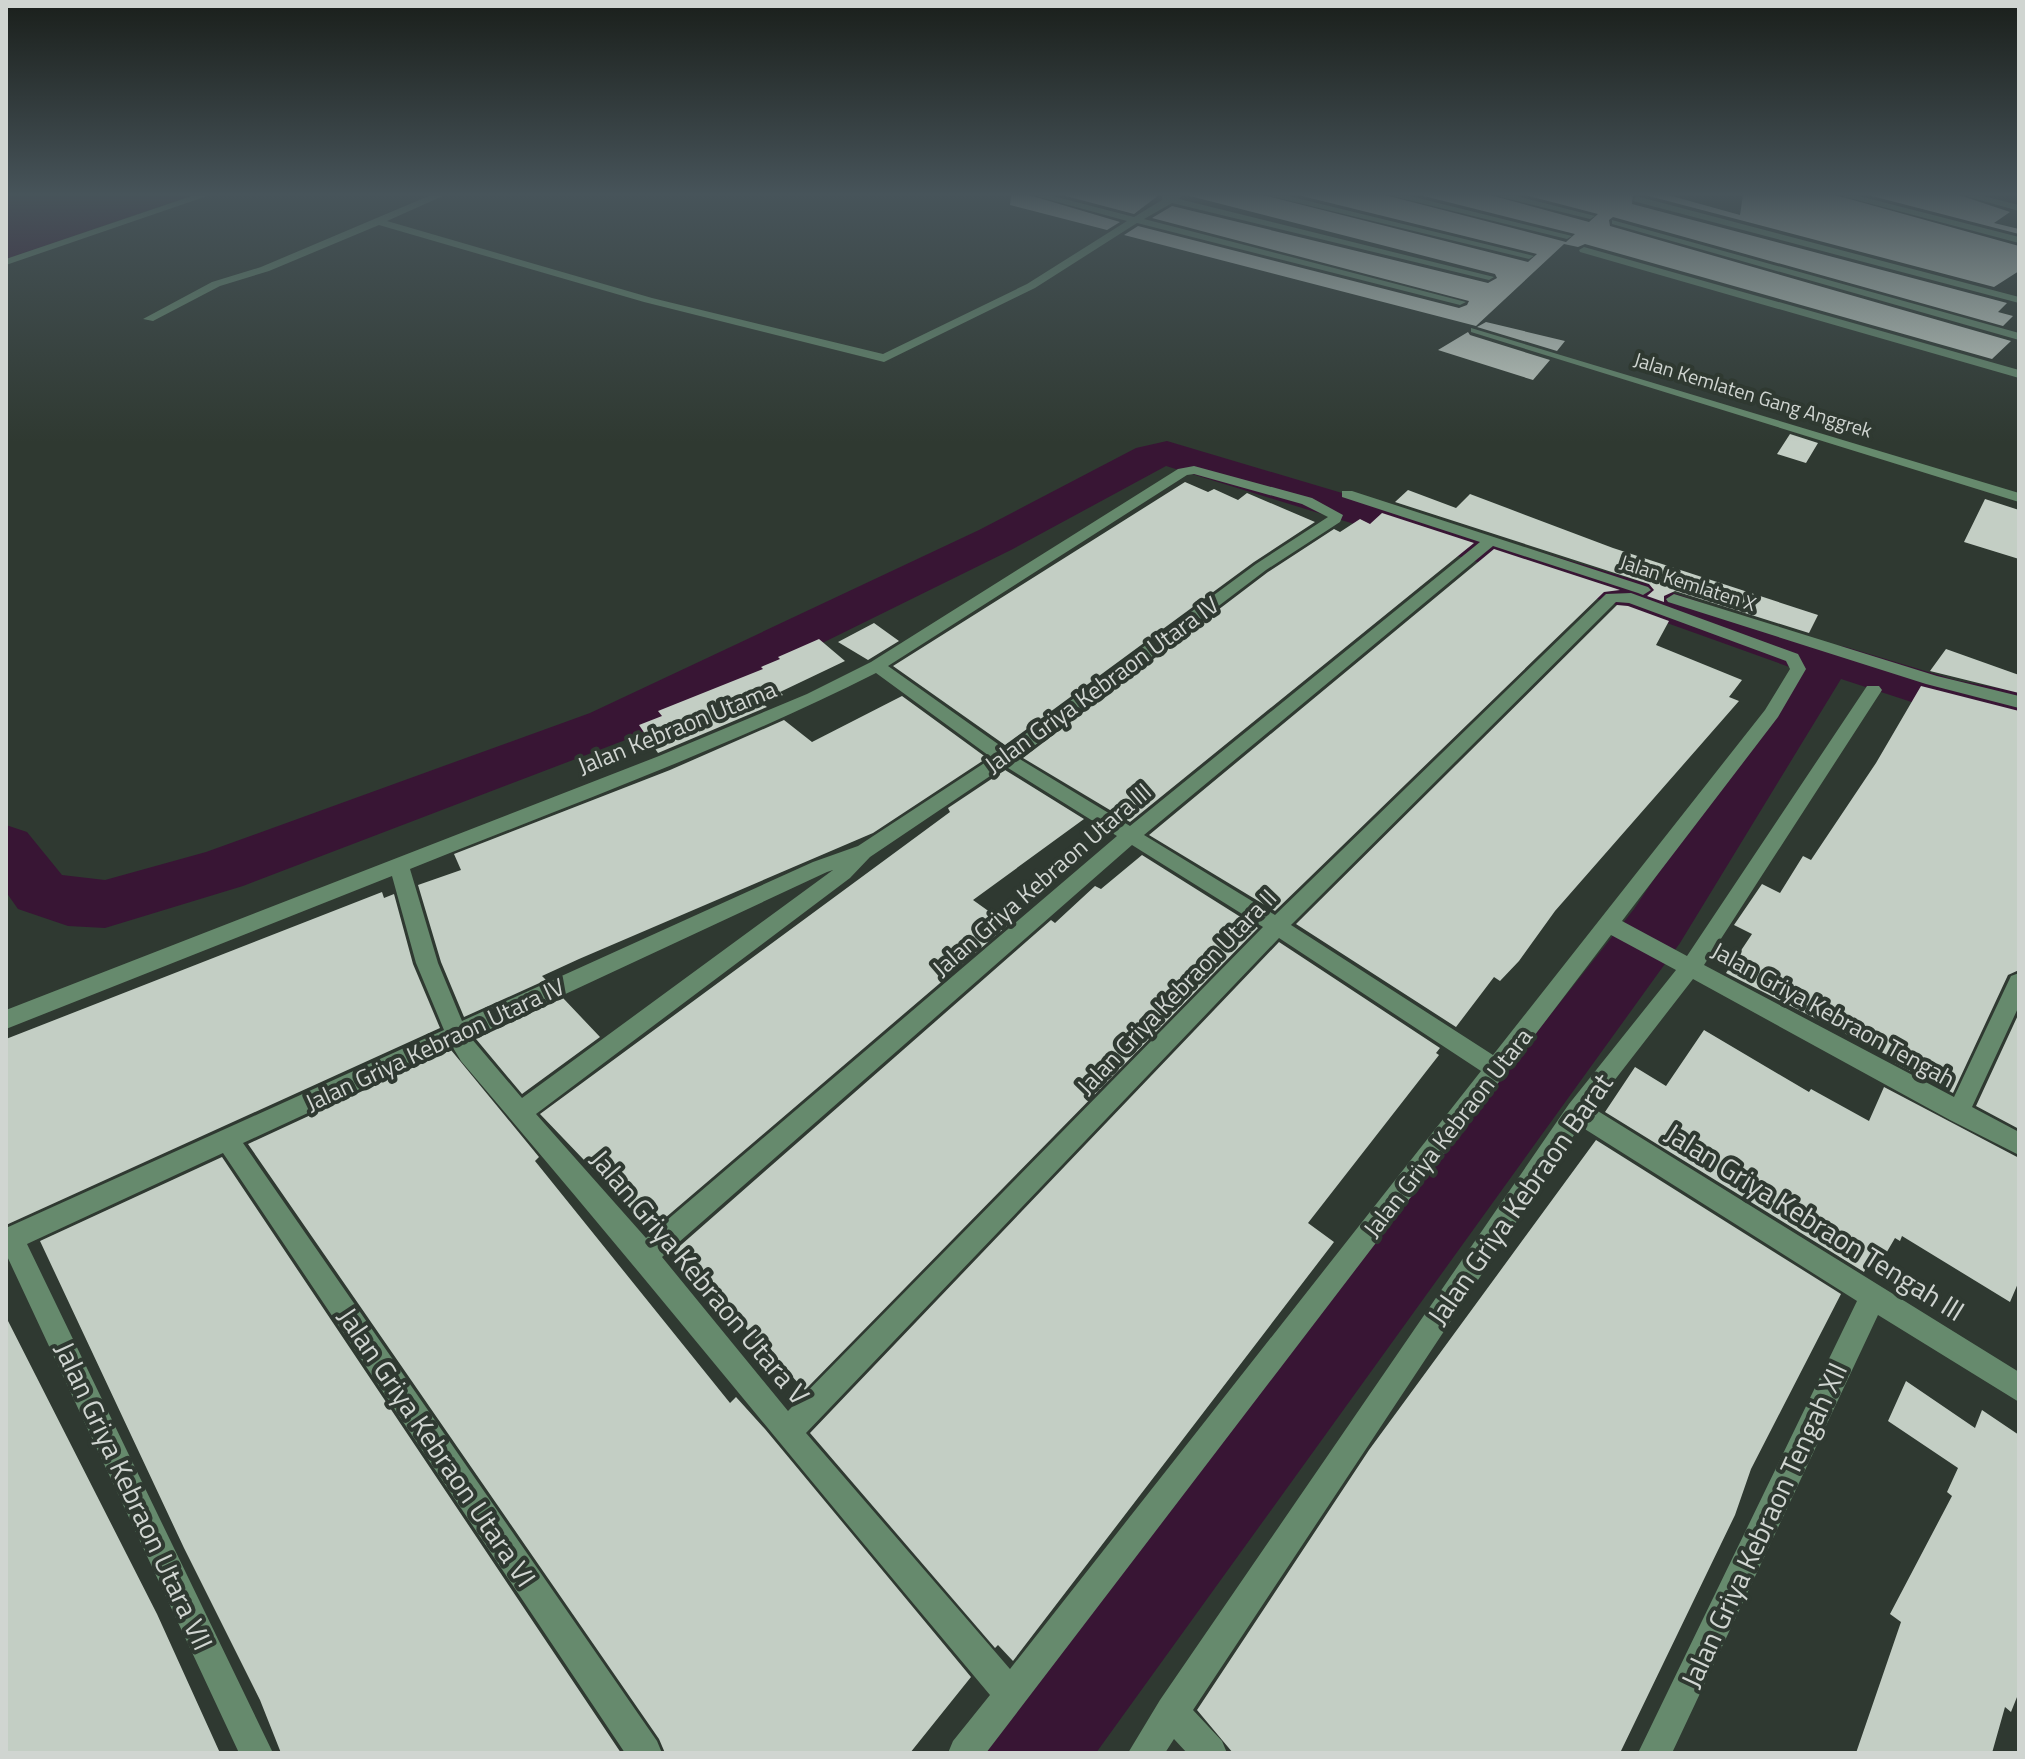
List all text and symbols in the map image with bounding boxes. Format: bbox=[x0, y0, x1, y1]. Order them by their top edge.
street label: Jalan Kemlaten Gang Anggrek bbox=[1630, 343, 1877, 446]
street label: Jalan Kemlaten X bbox=[1616, 546, 1760, 619]
street label: Jalan Griya Kebraon Utara IV bbox=[977, 587, 1226, 782]
street label: Jalan Kebraon Utama bbox=[572, 671, 782, 783]
street label: Jalan Griya Kebraon Utara III bbox=[924, 774, 1159, 985]
street label: Jalan Griya Kebraon Utara II bbox=[1068, 880, 1284, 1102]
street label: Jalan Griya Kebraon Tengah bbox=[1705, 932, 1962, 1096]
street label: Jalan Griya Kebraon Utara IV bbox=[299, 968, 570, 1120]
street label: Jalan Griya Kebraon Utara bbox=[1354, 1020, 1541, 1245]
street label: Jalan Griya Kebraon Barat bbox=[1416, 1064, 1623, 1334]
street label: Jalan Griya Kebraon Tengah III bbox=[1657, 1112, 1973, 1332]
street label: Jalan Griya Kebraon Utara V bbox=[580, 1139, 820, 1414]
street label: Jalan Griya Kebraon Utara VI bbox=[327, 1298, 547, 1595]
street label: Jalan Griya Kebraon Utara VII bbox=[44, 1334, 225, 1657]
street label: Jalan Griya Kebraon Tengah XII bbox=[1669, 1355, 1858, 1695]

